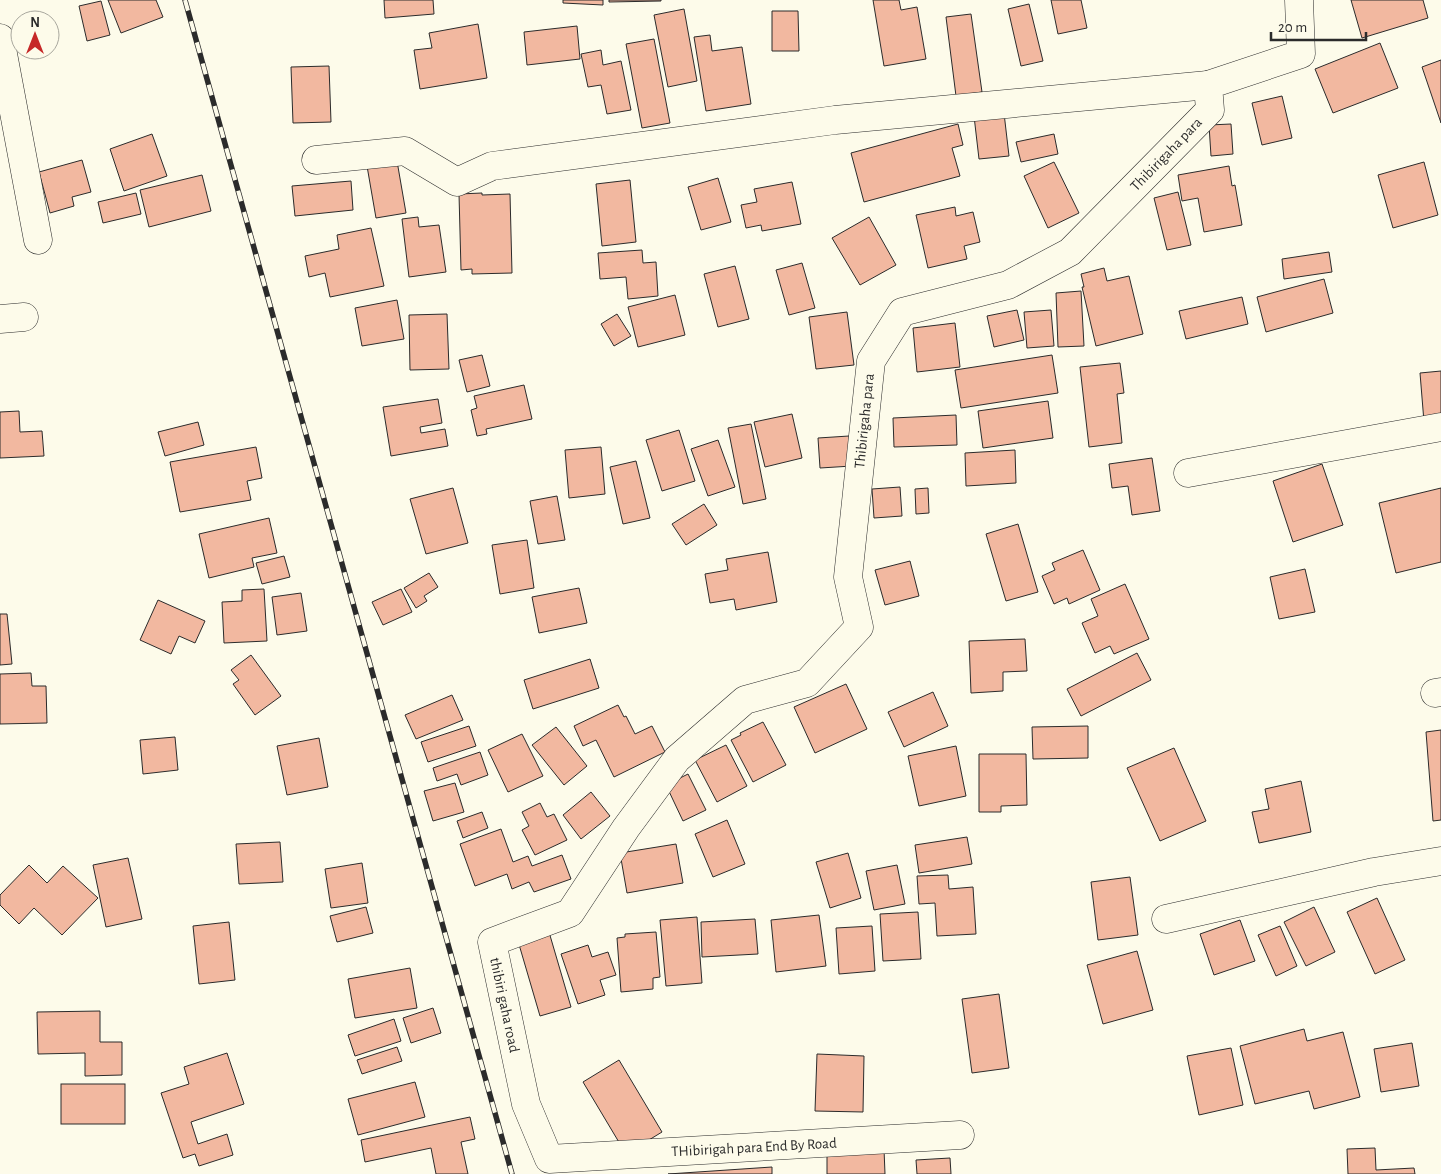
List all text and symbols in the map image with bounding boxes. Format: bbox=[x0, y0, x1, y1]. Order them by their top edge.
north arrow bbox=[10, 10, 60, 60]
scale bar bbox=[1271, 10, 1366, 42]
text: N bbox=[30, 16, 40, 30]
text: 20 m bbox=[1278, 20, 1307, 35]
street label: Thibirigaha para bbox=[1128, 115, 1205, 194]
street label: Thibirigaha para bbox=[852, 373, 877, 469]
street label: thibiri gaha road bbox=[487, 956, 522, 1054]
street label: THibirigah para End By Road bbox=[671, 1136, 837, 1159]

